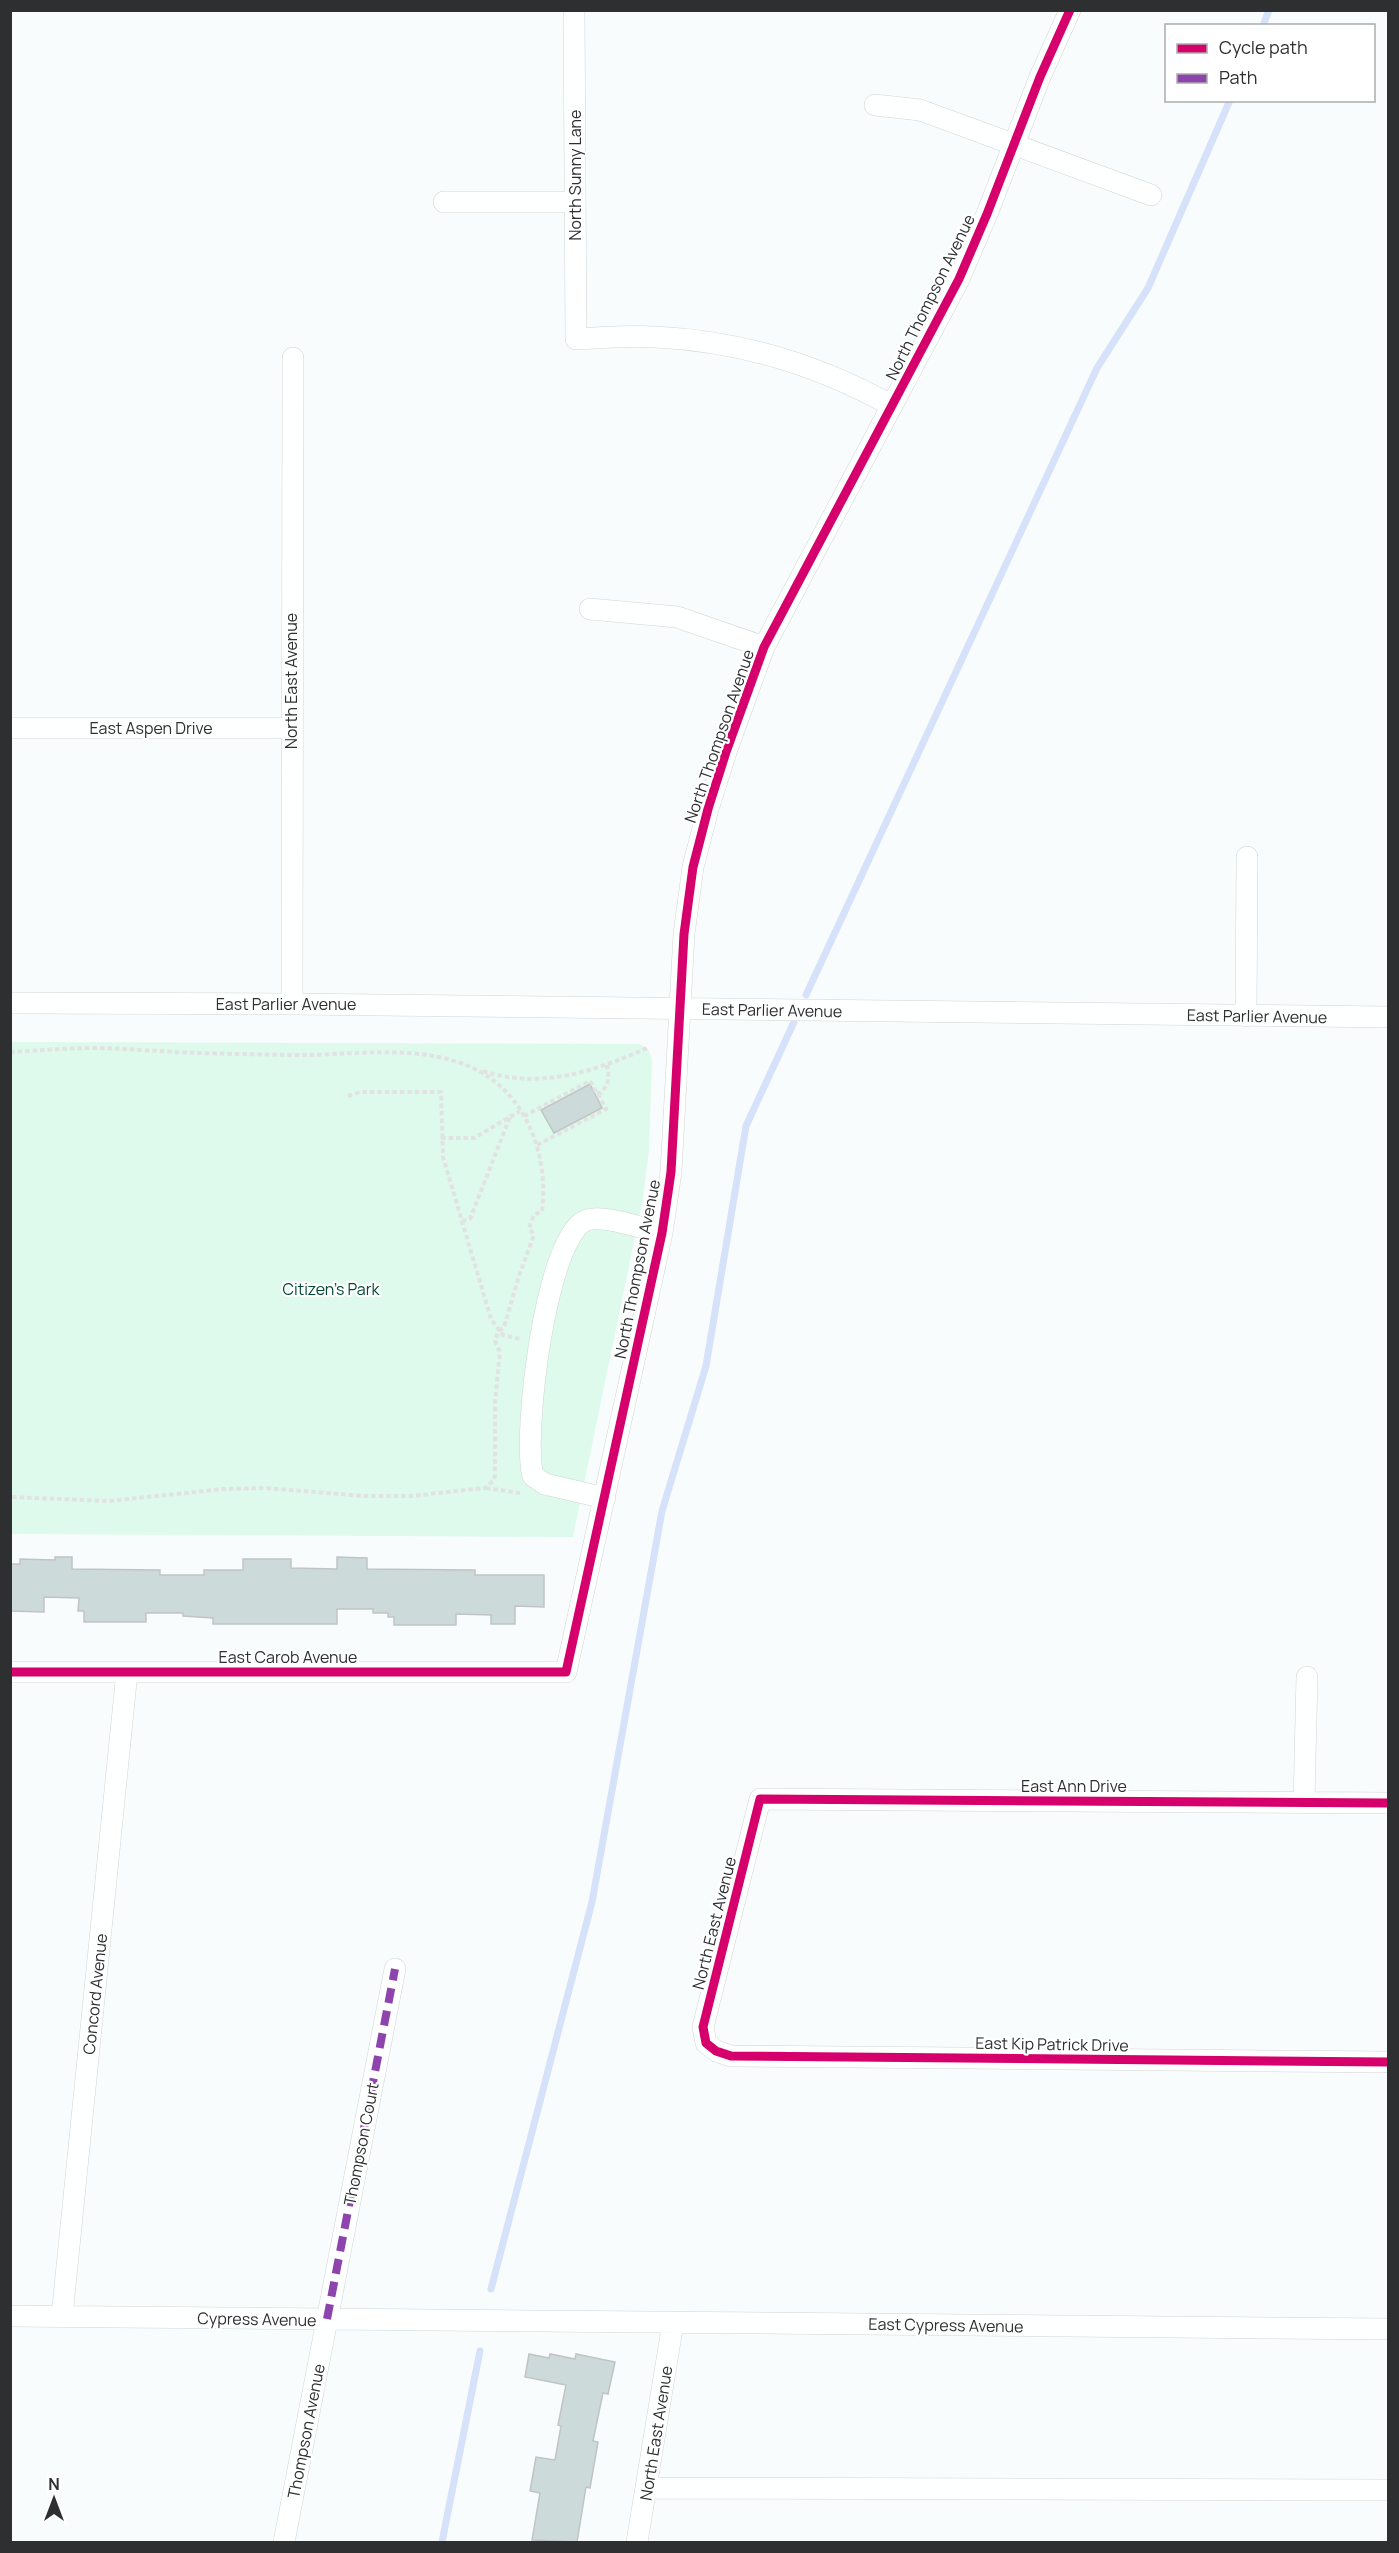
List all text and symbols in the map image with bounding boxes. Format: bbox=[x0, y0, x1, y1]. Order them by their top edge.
legend bbox=[1165, 24, 1375, 102]
text: Cycle path bbox=[1219, 35, 1308, 59]
text: Path bbox=[1219, 65, 1257, 89]
street label: North Sunny Lane bbox=[564, 110, 586, 240]
street label: North Thompson Avenue bbox=[880, 210, 980, 384]
street label: North East Avenue bbox=[280, 613, 302, 749]
street label: North Thompson Avenue bbox=[679, 646, 759, 826]
street label: East Aspen Drive bbox=[89, 717, 213, 739]
street label: East Parlier Avenue bbox=[216, 993, 356, 1015]
street label: East Parlier Avenue bbox=[702, 998, 842, 1022]
street label: East Parlier Avenue bbox=[1187, 1004, 1327, 1028]
street label: North Thompson Avenue bbox=[609, 1178, 665, 1360]
park label: Citizen's Park bbox=[283, 1278, 381, 1300]
street label: East Carob Avenue bbox=[219, 1646, 357, 1668]
street label: East Ann Drive bbox=[1021, 1775, 1127, 1797]
street label: North East Avenue bbox=[687, 1854, 741, 1992]
street label: Concord Avenue bbox=[78, 1932, 112, 2056]
street label: East Kip Patrick Drive bbox=[975, 2032, 1129, 2056]
street label: Thompson Court bbox=[338, 2081, 384, 2207]
street label: Cypress Avenue bbox=[197, 2307, 317, 2331]
street label: East Cypress Avenue bbox=[868, 2313, 1024, 2337]
street label: Thompson Avenue bbox=[282, 2362, 330, 2500]
street label: North East Avenue bbox=[634, 2364, 678, 2502]
north arrow bbox=[24, 2469, 84, 2529]
text: N bbox=[48, 2473, 60, 2495]

